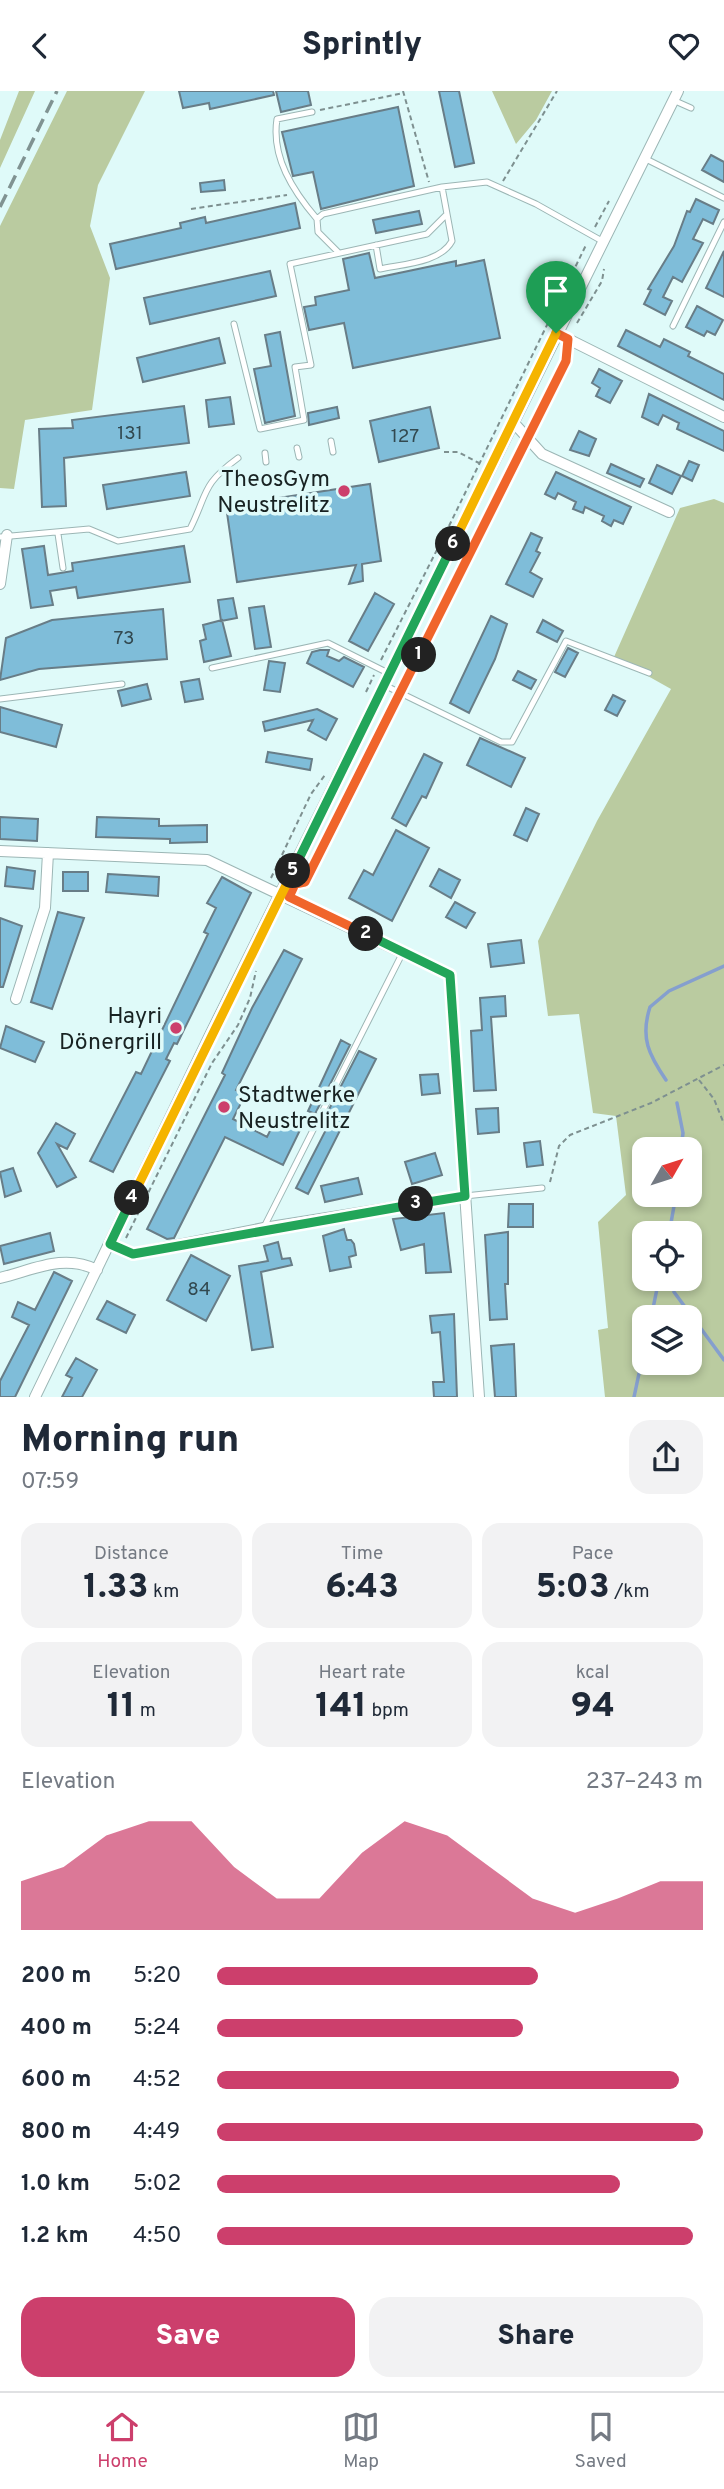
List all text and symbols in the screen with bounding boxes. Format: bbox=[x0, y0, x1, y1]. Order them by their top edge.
text: Sprintly bbox=[302, 26, 422, 66]
icon: back bbox=[21, 27, 59, 65]
icon: heart bbox=[665, 27, 703, 65]
pin bbox=[526, 261, 586, 333]
icon: arrive bbox=[537, 272, 575, 310]
house number: 131 bbox=[117, 422, 143, 446]
house number: 127 bbox=[391, 425, 419, 449]
place label: TheosGym Neustrelitz bbox=[217, 466, 330, 521]
marker: TheosGym Neustrelitz bbox=[336, 483, 352, 499]
pin: 6 bbox=[435, 526, 470, 561]
text: 6 bbox=[447, 531, 458, 555]
house number: 73 bbox=[113, 627, 135, 651]
pin: 1 bbox=[402, 637, 436, 673]
text: 1 bbox=[415, 642, 422, 666]
pin: 5 bbox=[276, 853, 310, 889]
text: 5 bbox=[287, 858, 298, 882]
pin: 2 bbox=[348, 917, 384, 951]
text: 2 bbox=[360, 921, 371, 945]
place label: Hayri Dönergrill bbox=[59, 1003, 162, 1058]
marker: Hayri Dönergrill bbox=[168, 1020, 184, 1036]
place label: Stadtwerke Neustrelitz bbox=[238, 1082, 355, 1137]
marker: Stadtwerke Neustrelitz bbox=[216, 1099, 232, 1115]
north arrow bbox=[632, 1137, 702, 1207]
map controls bbox=[632, 1137, 702, 1375]
pin: 4 bbox=[114, 1181, 150, 1215]
text: 4 bbox=[125, 1185, 138, 1209]
pin: 3 bbox=[398, 1187, 434, 1221]
text: 3 bbox=[410, 1191, 421, 1215]
button: locate bbox=[632, 1221, 702, 1291]
house number: 84 bbox=[187, 1278, 211, 1302]
button: layers bbox=[632, 1305, 702, 1375]
text: Morning run bbox=[21, 1417, 239, 1466]
button: share bbox=[629, 1420, 703, 1494]
text: 07:59 bbox=[21, 1468, 79, 1497]
text: Distance bbox=[94, 1542, 169, 1566]
text: Time bbox=[341, 1542, 383, 1566]
text: Pace bbox=[572, 1542, 614, 1566]
text: 1.33 bbox=[83, 1566, 149, 1610]
text: 6:43 bbox=[325, 1566, 399, 1610]
text: 5:03 bbox=[536, 1566, 610, 1610]
text: km bbox=[149, 1580, 179, 1604]
text: /km bbox=[610, 1580, 650, 1604]
text: Elevation bbox=[92, 1661, 170, 1685]
text: Heart rate bbox=[319, 1661, 405, 1685]
text: kcal bbox=[576, 1661, 610, 1685]
text: 11 bbox=[107, 1685, 135, 1729]
text: 141 bbox=[315, 1685, 367, 1729]
text: 94 bbox=[570, 1685, 615, 1729]
text: m bbox=[135, 1699, 156, 1723]
text: bpm bbox=[367, 1699, 409, 1723]
text: Elevation bbox=[21, 1768, 116, 1797]
text: 237–243 m bbox=[586, 1768, 703, 1797]
text: 200 m bbox=[21, 1962, 91, 1991]
text: 5:20 bbox=[133, 1962, 181, 1991]
text: 400 m bbox=[21, 2014, 92, 2043]
text: 5:24 bbox=[133, 2014, 181, 2043]
text: 600 m bbox=[21, 2066, 91, 2095]
text: 4:52 bbox=[133, 2066, 181, 2095]
text: 800 m bbox=[21, 2118, 91, 2147]
text: 4:49 bbox=[133, 2118, 180, 2147]
text: 1.0 km bbox=[21, 2170, 90, 2199]
text: 5:02 bbox=[133, 2170, 181, 2199]
text: 1.2 km bbox=[21, 2222, 89, 2251]
text: 4:50 bbox=[133, 2222, 181, 2251]
button: Save bbox=[21, 2297, 355, 2377]
button: Share bbox=[369, 2297, 703, 2377]
tab: Home bbox=[97, 2408, 148, 2474]
tab: Map bbox=[342, 2408, 380, 2474]
tab: Saved bbox=[575, 2408, 627, 2474]

